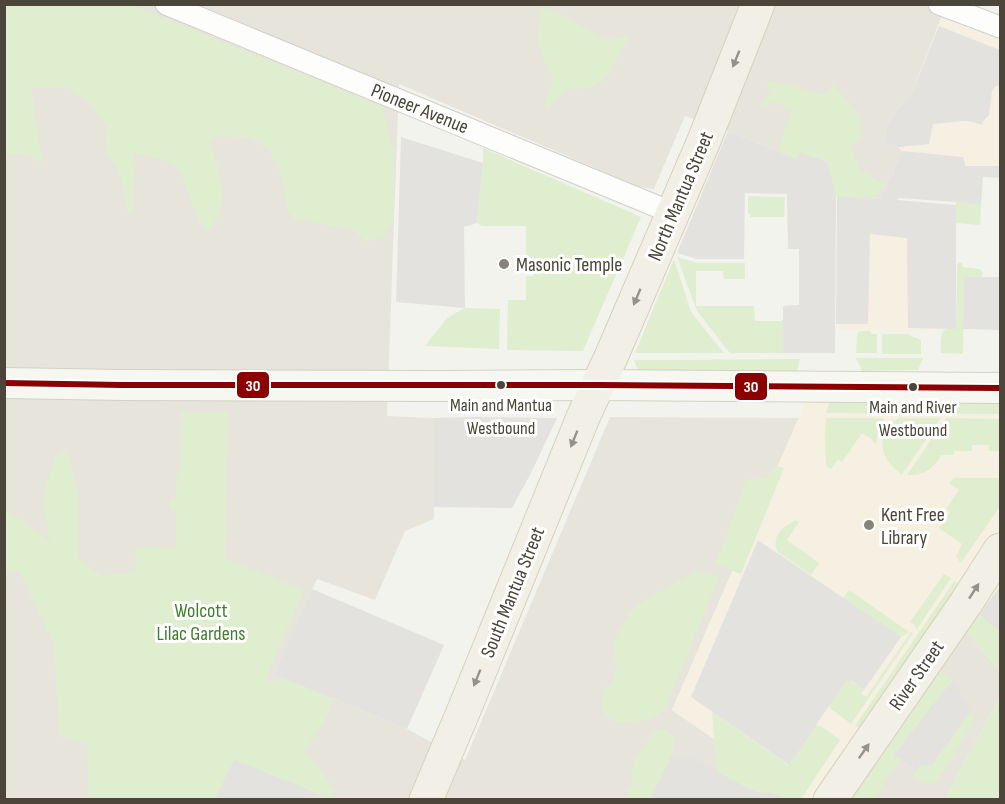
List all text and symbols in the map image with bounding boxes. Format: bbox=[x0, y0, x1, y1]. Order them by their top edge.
one-way arrow bbox=[731, 50, 740, 68]
street label: Pioneer Avenue bbox=[367, 79, 472, 139]
street label: North Mantua Street bbox=[643, 128, 719, 265]
place label: Masonic Temple bbox=[516, 253, 622, 277]
marker: Masonic Temple bbox=[497, 257, 511, 271]
one-way arrow bbox=[632, 288, 642, 306]
line badge: 30 bbox=[236, 371, 270, 399]
line badge: 30 bbox=[734, 372, 768, 401]
text: 30 bbox=[246, 377, 260, 396]
text: 30 bbox=[744, 378, 758, 397]
marker: Main and Mantua Westbound bbox=[495, 379, 507, 391]
marker: Main and River Westbound bbox=[907, 381, 919, 393]
place label: Main and Mantua Westbound bbox=[450, 395, 552, 439]
place label: Main and River Westbound bbox=[869, 397, 957, 441]
one-way arrow bbox=[569, 430, 579, 448]
place label: Kent Free Library bbox=[881, 503, 945, 550]
marker: Kent Free Library bbox=[862, 518, 876, 532]
street label: South Mantua Street bbox=[476, 523, 550, 661]
one-way arrow bbox=[968, 583, 979, 599]
park label: Wolcott Lilac Gardens bbox=[157, 599, 245, 646]
street label: River Street bbox=[884, 636, 950, 715]
one-way arrow bbox=[472, 669, 482, 687]
one-way arrow bbox=[858, 743, 869, 760]

